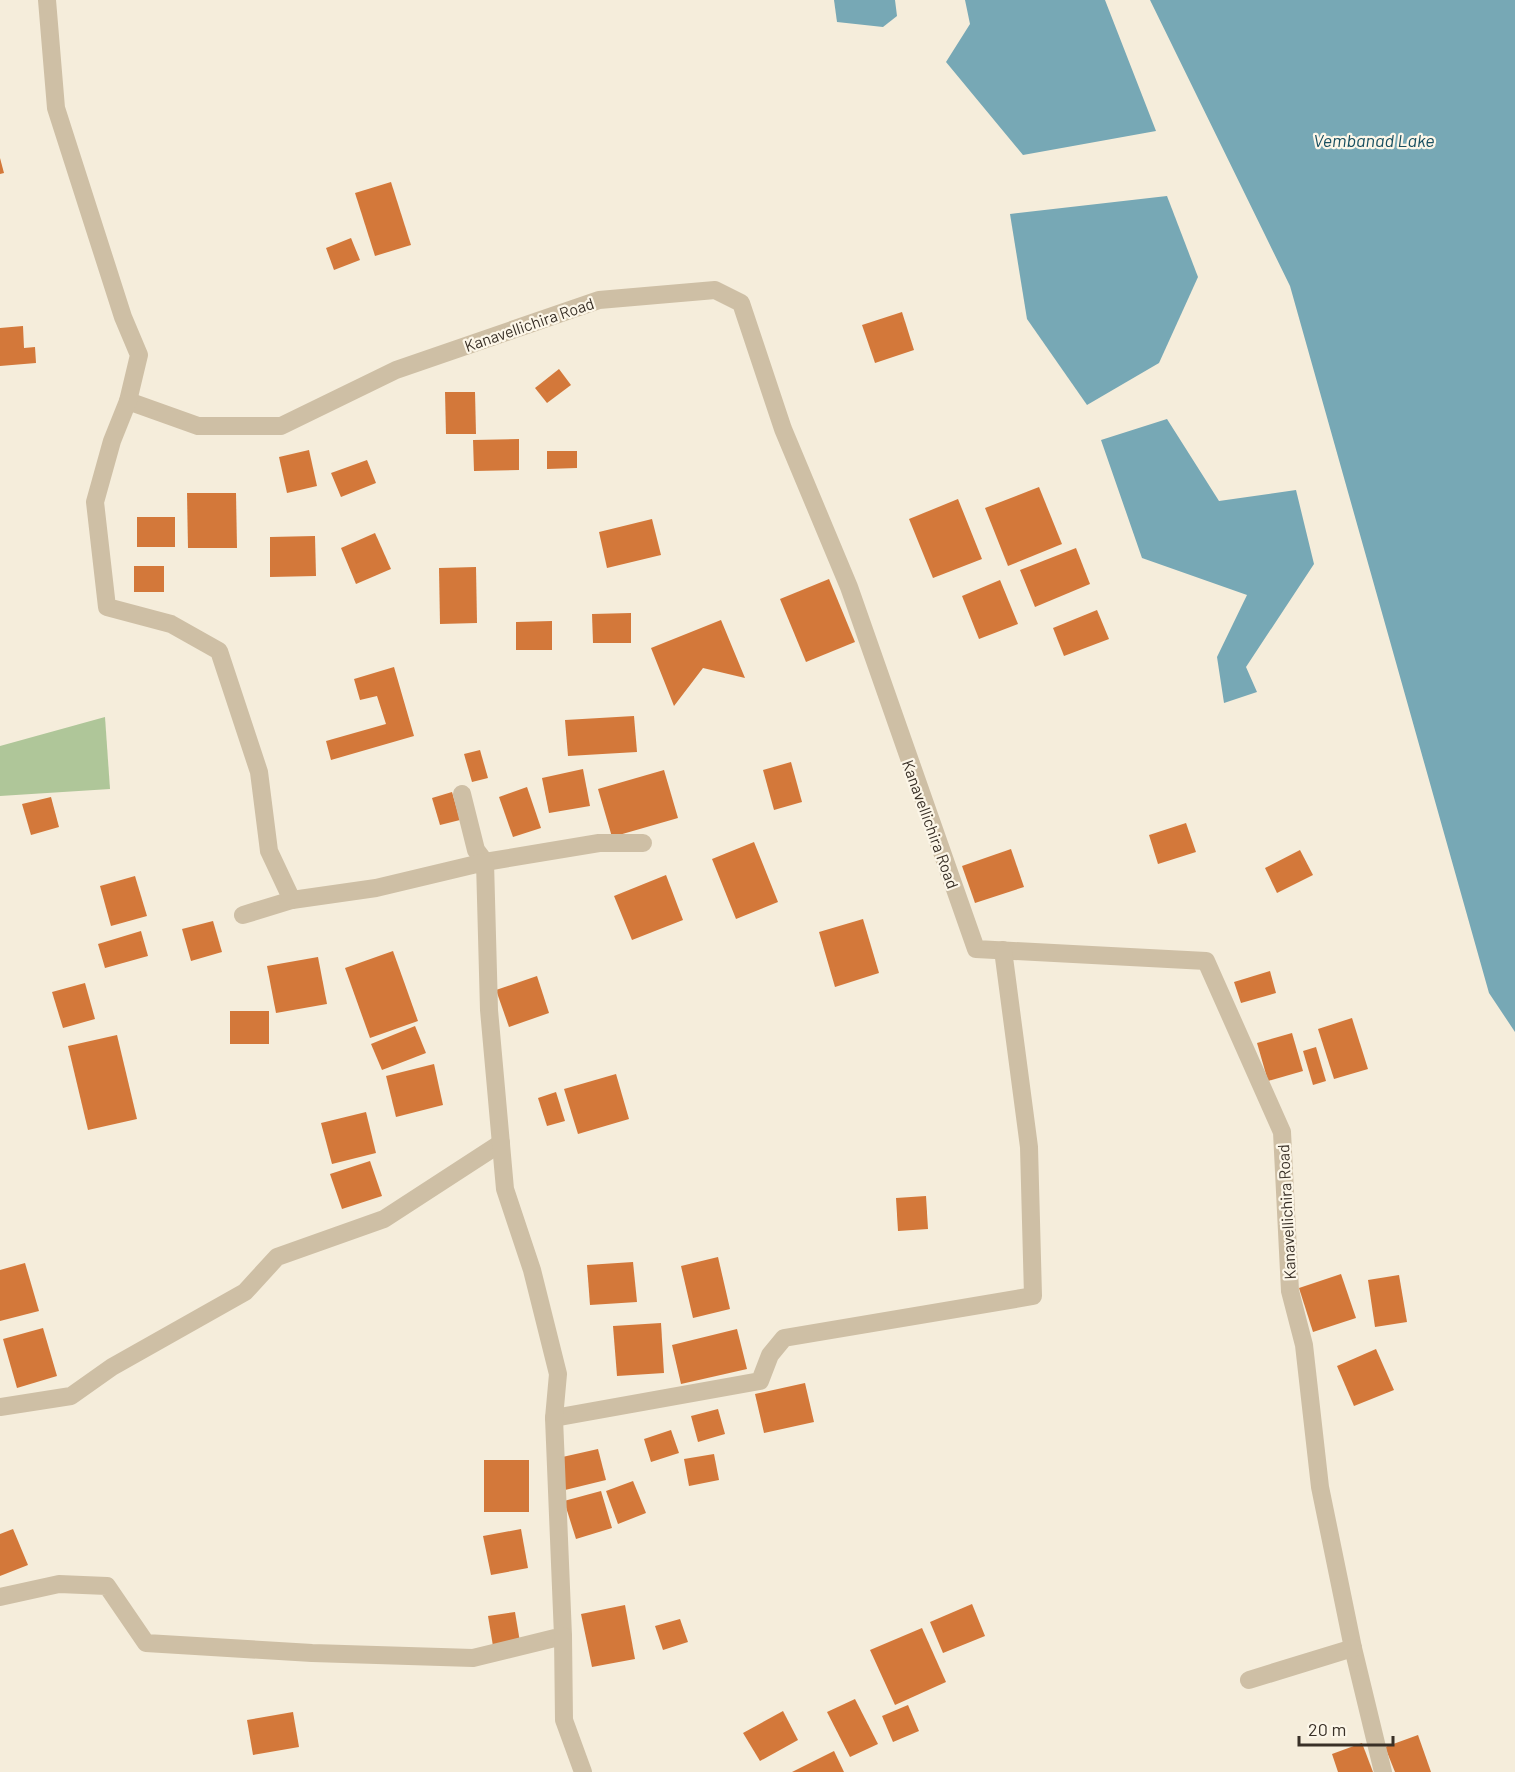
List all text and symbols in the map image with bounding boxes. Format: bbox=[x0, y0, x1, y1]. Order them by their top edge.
water label: Vembanad Lake bbox=[1313, 129, 1435, 151]
street label: Kanavellichira Road bbox=[462, 293, 596, 355]
street label: Kanavellichira Road bbox=[899, 757, 963, 891]
street label: Kanavellichira Road bbox=[1273, 1144, 1299, 1280]
scale bar bbox=[1299, 1709, 1394, 1747]
text: 20 m bbox=[1308, 1718, 1346, 1740]

